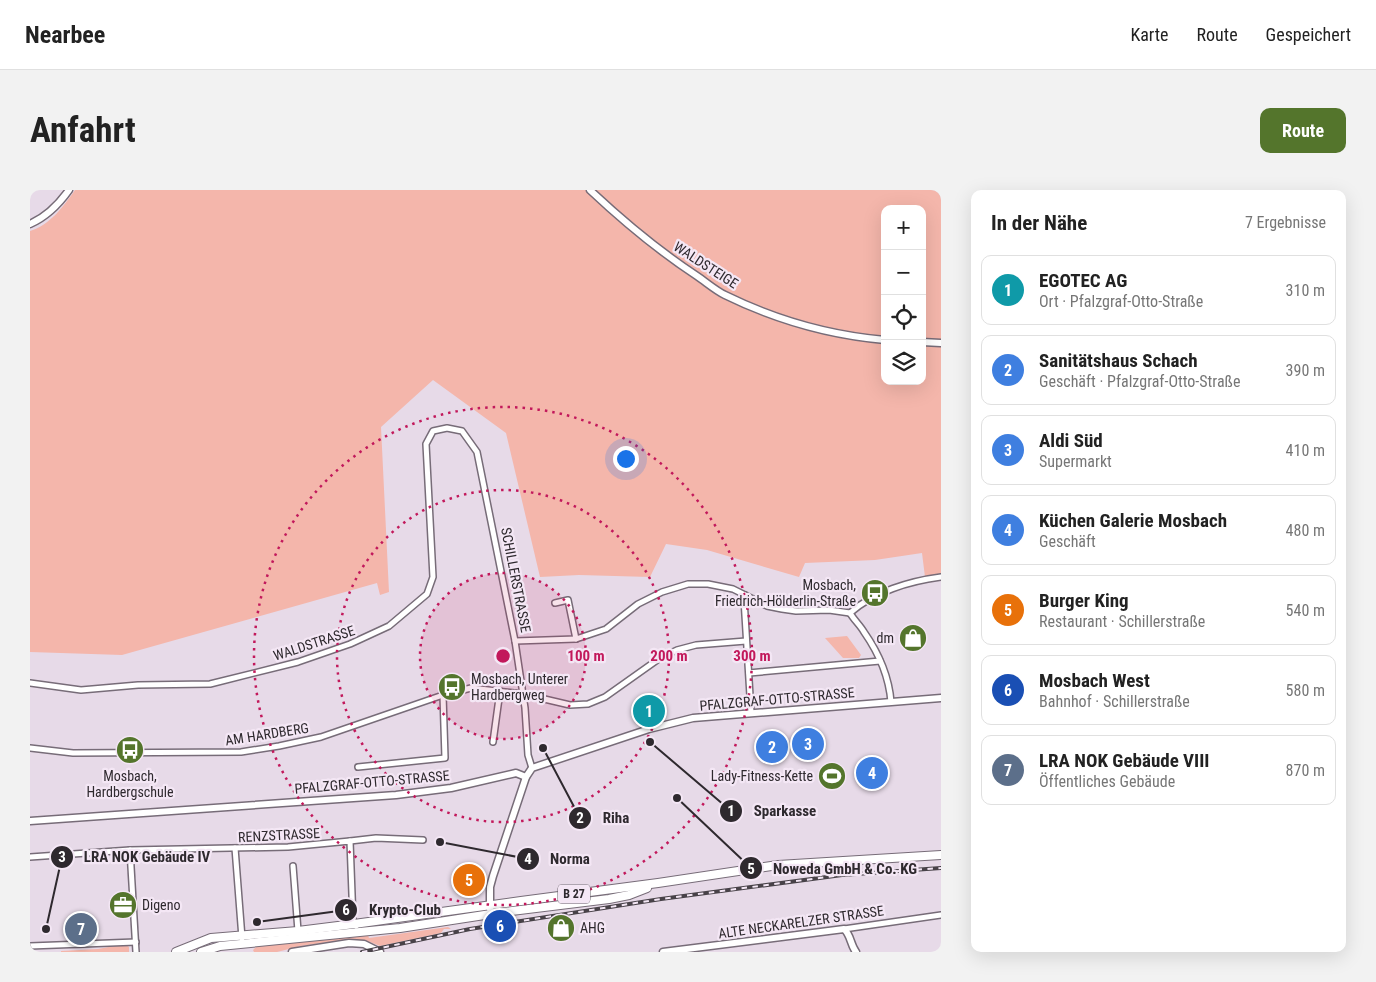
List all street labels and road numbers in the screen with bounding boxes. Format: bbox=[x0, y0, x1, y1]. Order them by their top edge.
street label: WALDSTEIGE bbox=[671, 238, 741, 292]
street label: SCHILLERSTRASSE bbox=[498, 526, 534, 634]
street label: WALDSTRASSE bbox=[271, 622, 357, 664]
street label: PFALZGRAF-OTTO-STRASSE bbox=[699, 684, 855, 714]
street label: AM HARDBERG bbox=[224, 719, 310, 749]
street label: PFALZGRAF-OTTO-STRASSE bbox=[294, 767, 450, 797]
street label: RENZSTRASSE bbox=[238, 825, 320, 845]
road number: B 27 bbox=[558, 884, 590, 904]
street label: ALTE NECKARELZER STRASSE bbox=[717, 902, 885, 942]

